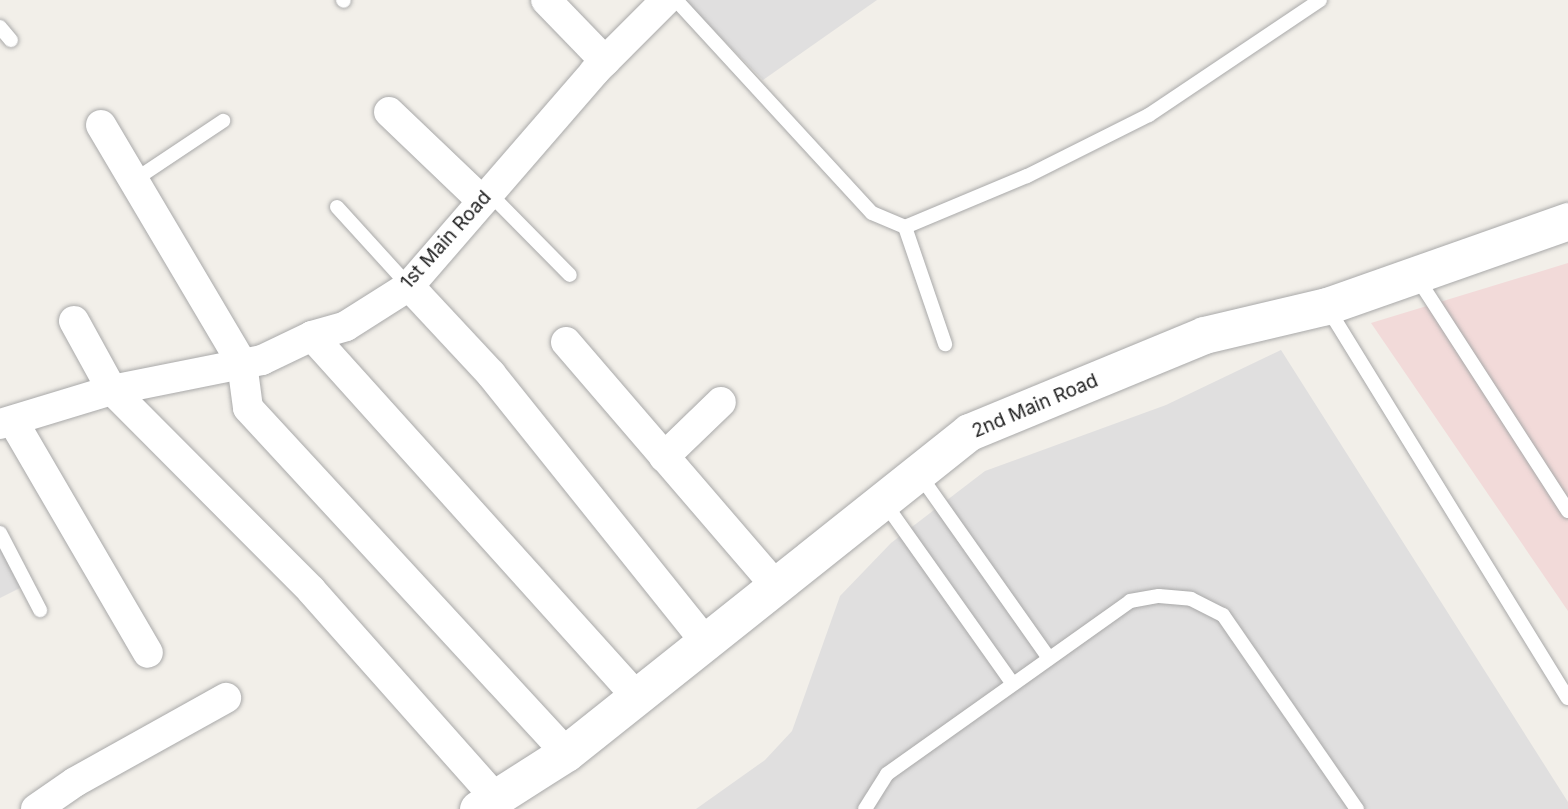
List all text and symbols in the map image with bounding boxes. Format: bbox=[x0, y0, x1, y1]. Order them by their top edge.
street label: 1st Main Road bbox=[396, 186, 496, 294]
street label: 2nd Main Road bbox=[969, 369, 1101, 443]

